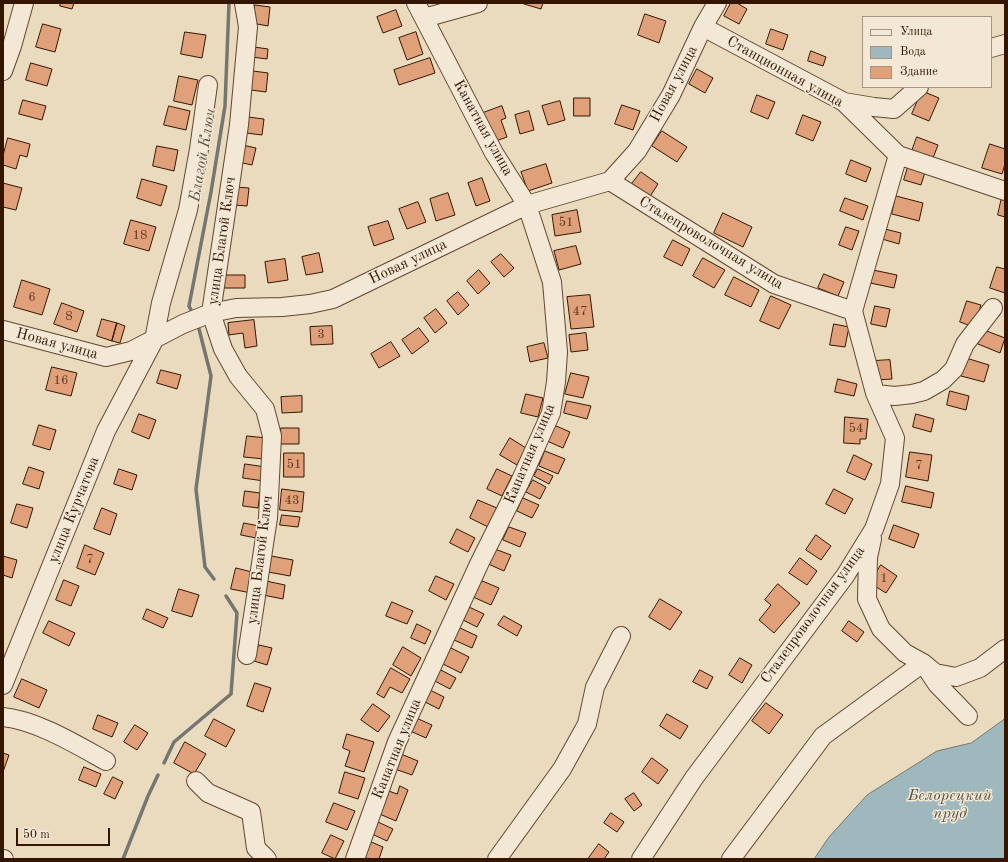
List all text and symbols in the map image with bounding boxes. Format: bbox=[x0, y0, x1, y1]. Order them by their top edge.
legend bbox=[862, 16, 992, 88]
text: Улица bbox=[900, 26, 933, 38]
street label: Станционная улица bbox=[723, 32, 847, 112]
street label: Новая улица bbox=[646, 43, 702, 125]
text: Вода bbox=[900, 46, 926, 58]
text: Здание bbox=[900, 66, 938, 78]
street label: Канатная улица bbox=[449, 77, 517, 179]
water label: Благой Ключ bbox=[185, 107, 221, 203]
street label: улица Благой Ключ bbox=[204, 176, 240, 306]
street label: Сталепроволочная улица bbox=[635, 193, 787, 293]
house number: 51 bbox=[558, 215, 574, 231]
house number: 18 bbox=[132, 228, 148, 244]
street label: Новая улица bbox=[366, 235, 450, 289]
house number: 6 bbox=[28, 290, 36, 306]
house number: 47 bbox=[572, 304, 588, 320]
house number: 8 bbox=[65, 309, 73, 325]
street label: Новая улица bbox=[14, 324, 100, 364]
house number: 3 bbox=[317, 327, 325, 343]
house number: 16 bbox=[53, 373, 69, 389]
street label: Канатная улица bbox=[501, 401, 559, 507]
house number: 54 bbox=[848, 421, 864, 437]
street label: улица Курчатова bbox=[44, 454, 104, 566]
house number: 51 bbox=[286, 457, 302, 473]
house number: 7 bbox=[915, 458, 923, 474]
house number: 43 bbox=[284, 493, 300, 509]
street label: улица Благой Ключ bbox=[243, 495, 277, 625]
street label: Сталепроволочная улица bbox=[757, 543, 869, 687]
house number: 7 bbox=[86, 552, 94, 568]
house number: 1 bbox=[880, 571, 888, 587]
street label: Канатная улица bbox=[369, 696, 425, 802]
water label: Белорецкий пруд bbox=[908, 786, 992, 824]
scale bar bbox=[18, 820, 112, 846]
text: 50 m bbox=[23, 829, 50, 841]

